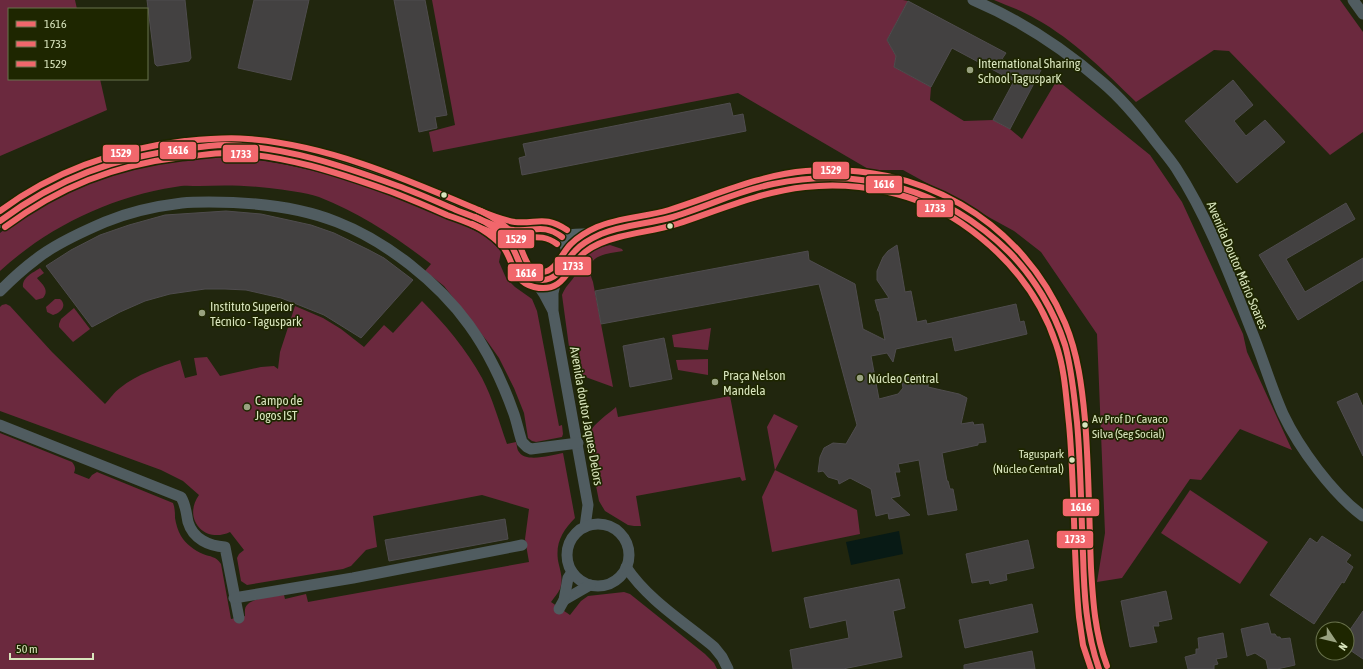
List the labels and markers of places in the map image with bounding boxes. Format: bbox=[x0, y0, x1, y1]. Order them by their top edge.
place label: International Sharing School TagusparK bbox=[978, 56, 1081, 86]
marker: International Sharing School TagusparK bbox=[965, 65, 975, 75]
unlabelled marker bbox=[439, 190, 449, 200]
unlabelled marker bbox=[665, 221, 675, 231]
place label: Instituto Superior Técnico - Taguspark bbox=[210, 299, 302, 329]
marker: Instituto Superior Técnico - Taguspark bbox=[197, 308, 207, 318]
place label: Praça Nelson Mandela bbox=[723, 368, 786, 398]
place label: Núcleo Central bbox=[868, 371, 939, 386]
marker: Núcleo Central bbox=[855, 373, 865, 383]
marker: Praça Nelson Mandela bbox=[710, 377, 720, 387]
place label: Campo de Jogos IST bbox=[255, 393, 302, 423]
marker: Campo de Jogos IST bbox=[242, 402, 252, 412]
place label: Av Prof Dr Cavaco Silva (Seg Social) bbox=[1092, 412, 1168, 441]
marker: Av Prof Dr Cavaco Silva (Seg Social) bbox=[1080, 420, 1090, 430]
place label: Taguspark (Núcleo Central) bbox=[993, 447, 1065, 476]
marker: Taguspark (Núcleo Central) bbox=[1067, 455, 1077, 465]

